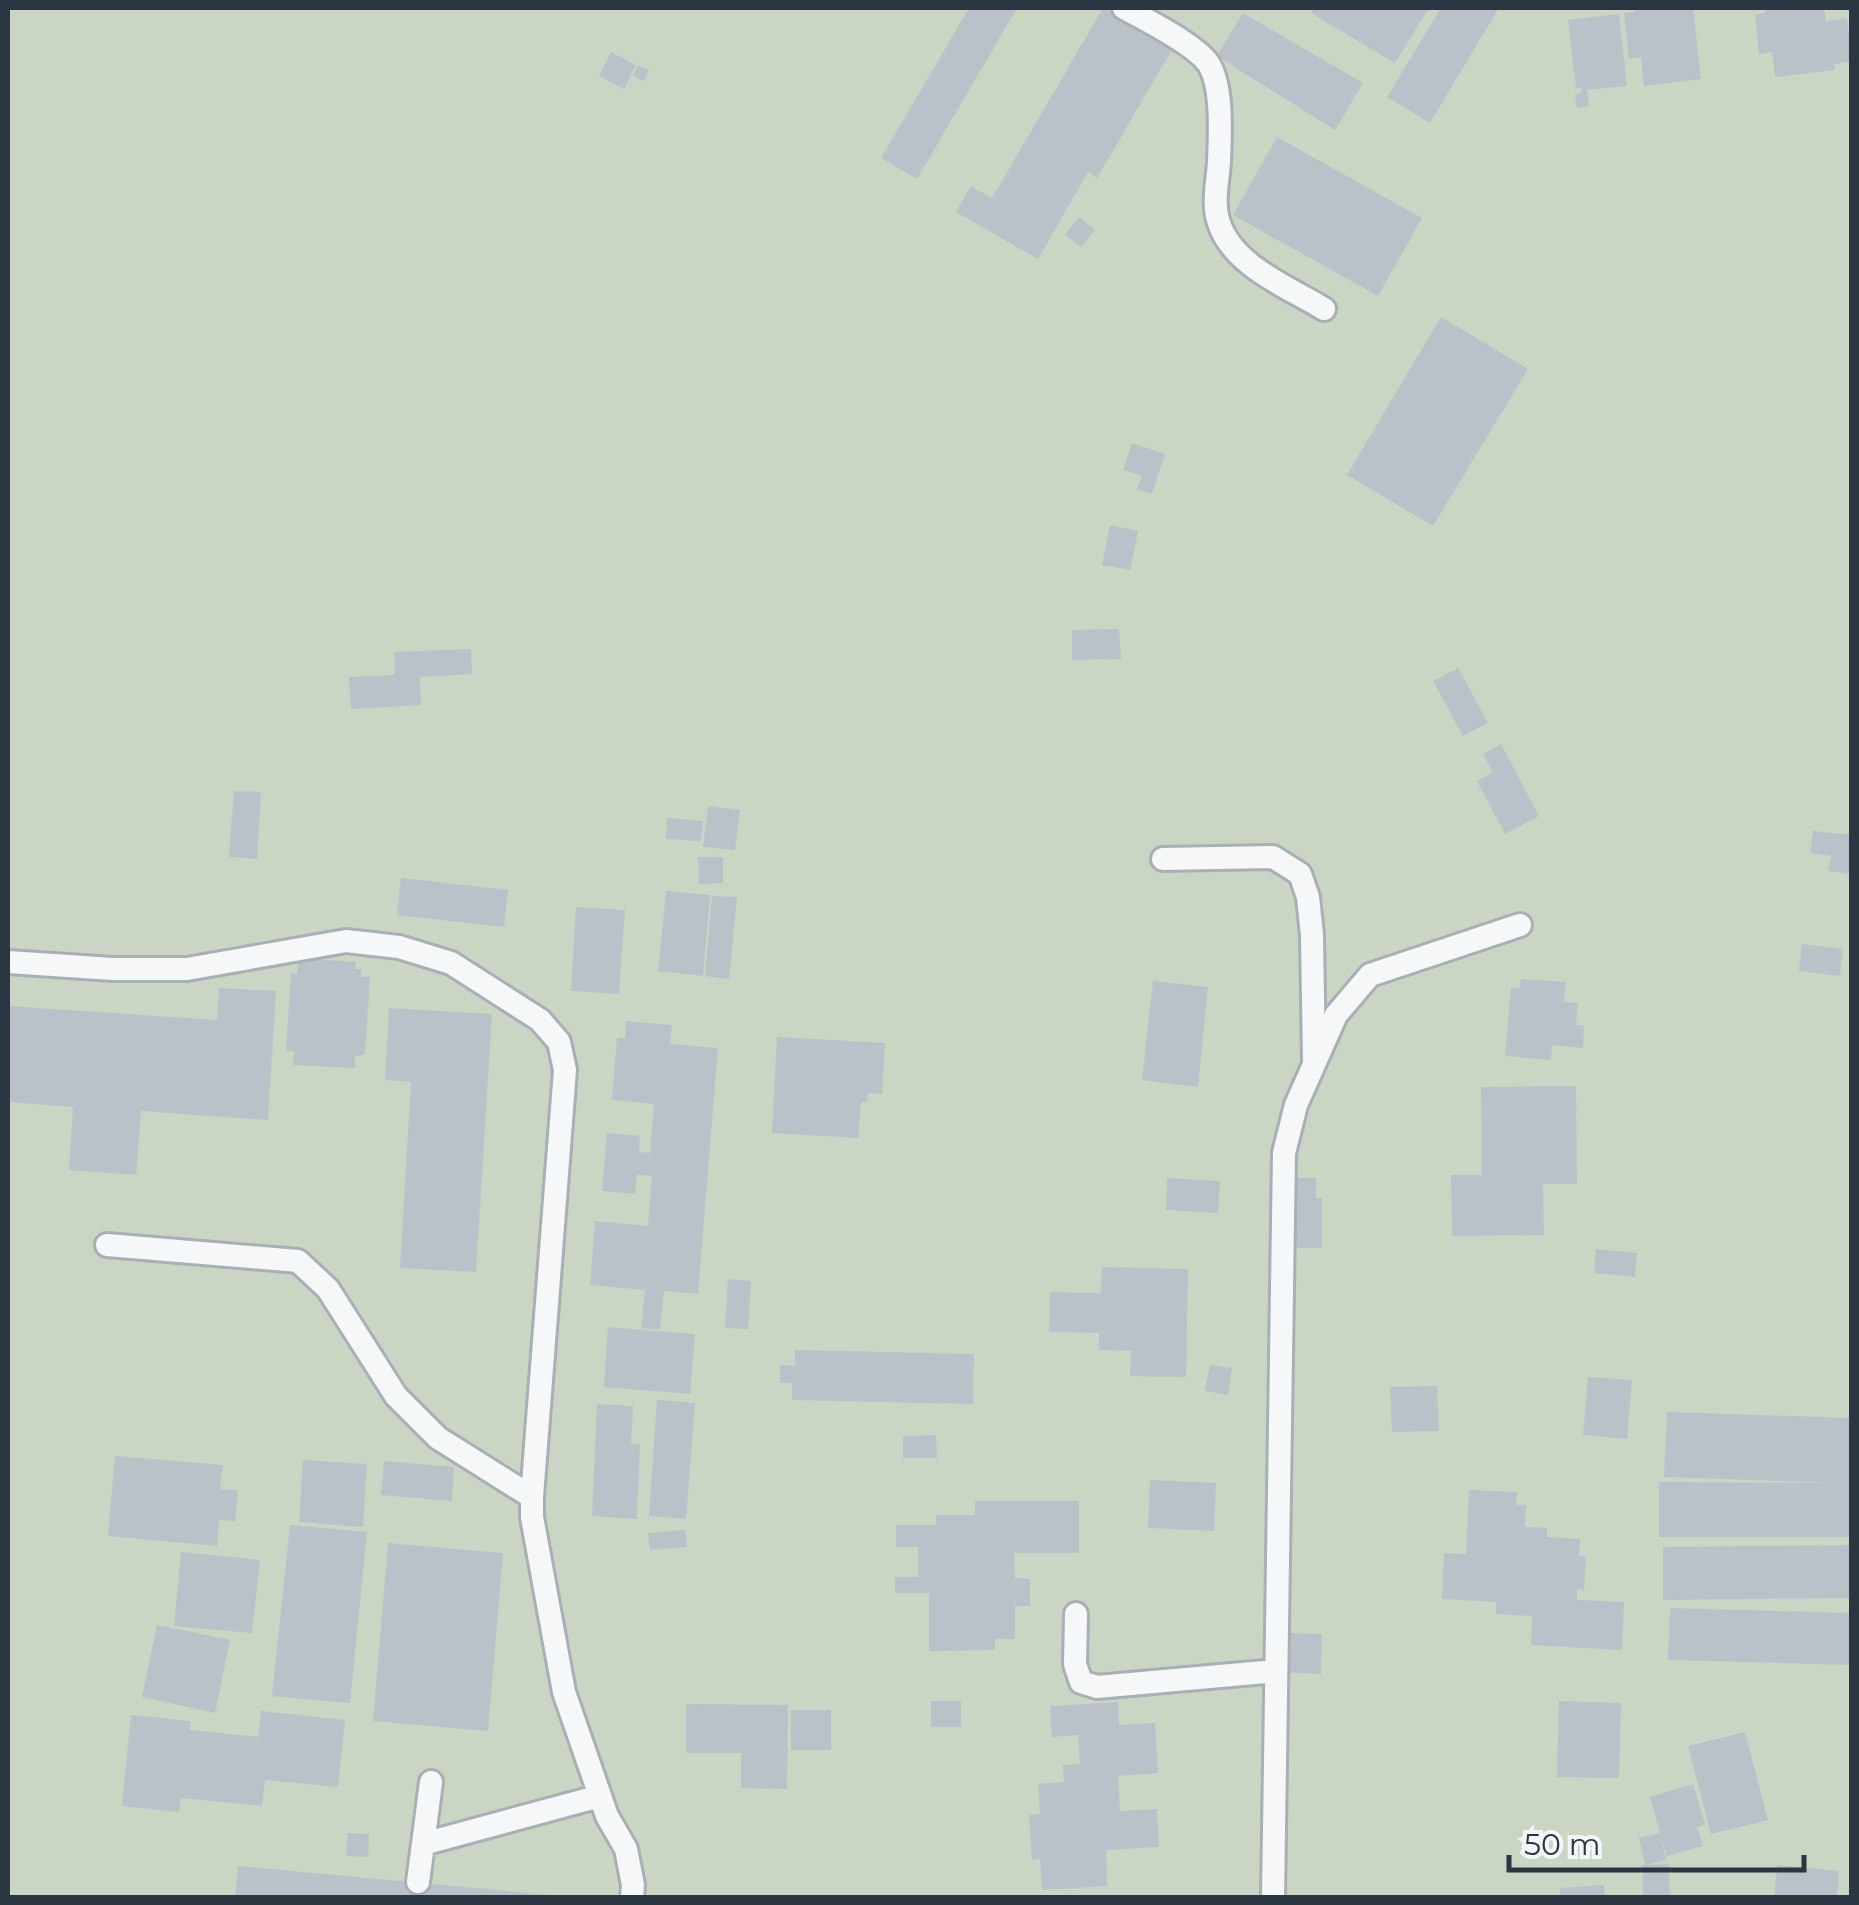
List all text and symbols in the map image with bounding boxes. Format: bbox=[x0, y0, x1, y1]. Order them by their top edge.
scale bar bbox=[1509, 1810, 1804, 1872]
text: 50 m bbox=[1524, 1826, 1601, 1863]

